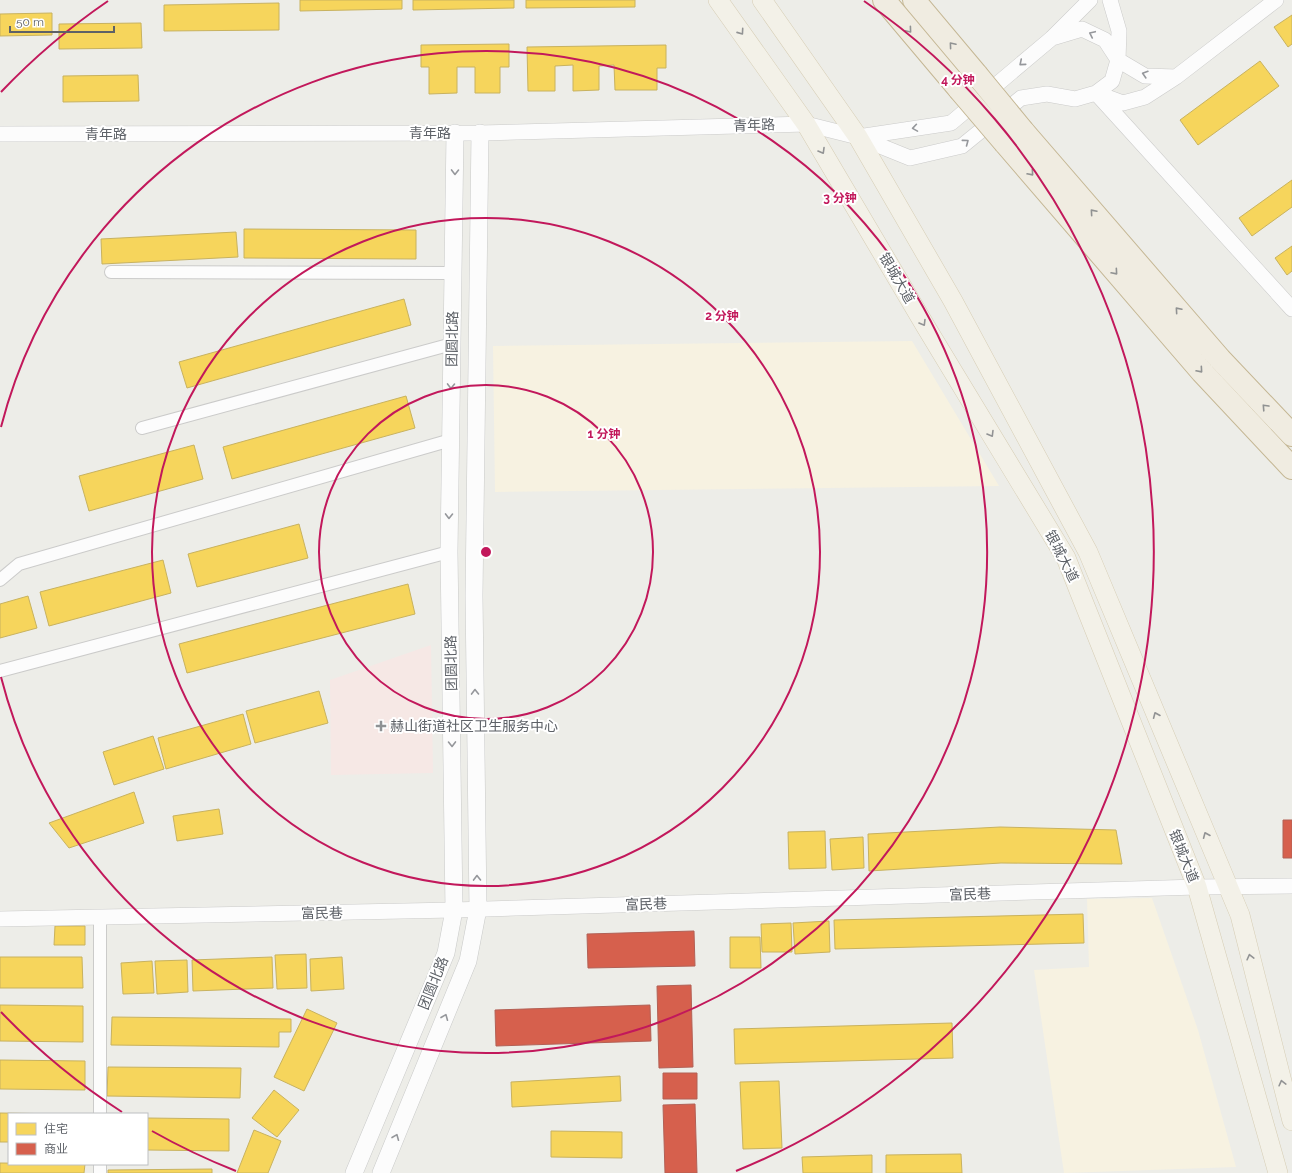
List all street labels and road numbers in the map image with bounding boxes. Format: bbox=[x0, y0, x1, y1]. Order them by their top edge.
street label: 青年路 bbox=[733, 116, 775, 134]
street label: 青年路 bbox=[409, 125, 451, 141]
street label: 青年路 bbox=[85, 126, 127, 142]
street label: 银城大道 bbox=[876, 250, 918, 306]
street label: 团圆北路 bbox=[444, 311, 460, 367]
street label: 银城大道 bbox=[1042, 527, 1082, 585]
street label: 团圆北路 bbox=[443, 635, 459, 691]
street label: 银城大道 bbox=[1166, 827, 1202, 885]
street label: 富民巷 bbox=[949, 885, 991, 903]
street label: 富民巷 bbox=[625, 895, 667, 913]
street label: 富民巷 bbox=[301, 905, 343, 921]
street label: 团圆北路 bbox=[415, 954, 451, 1012]

